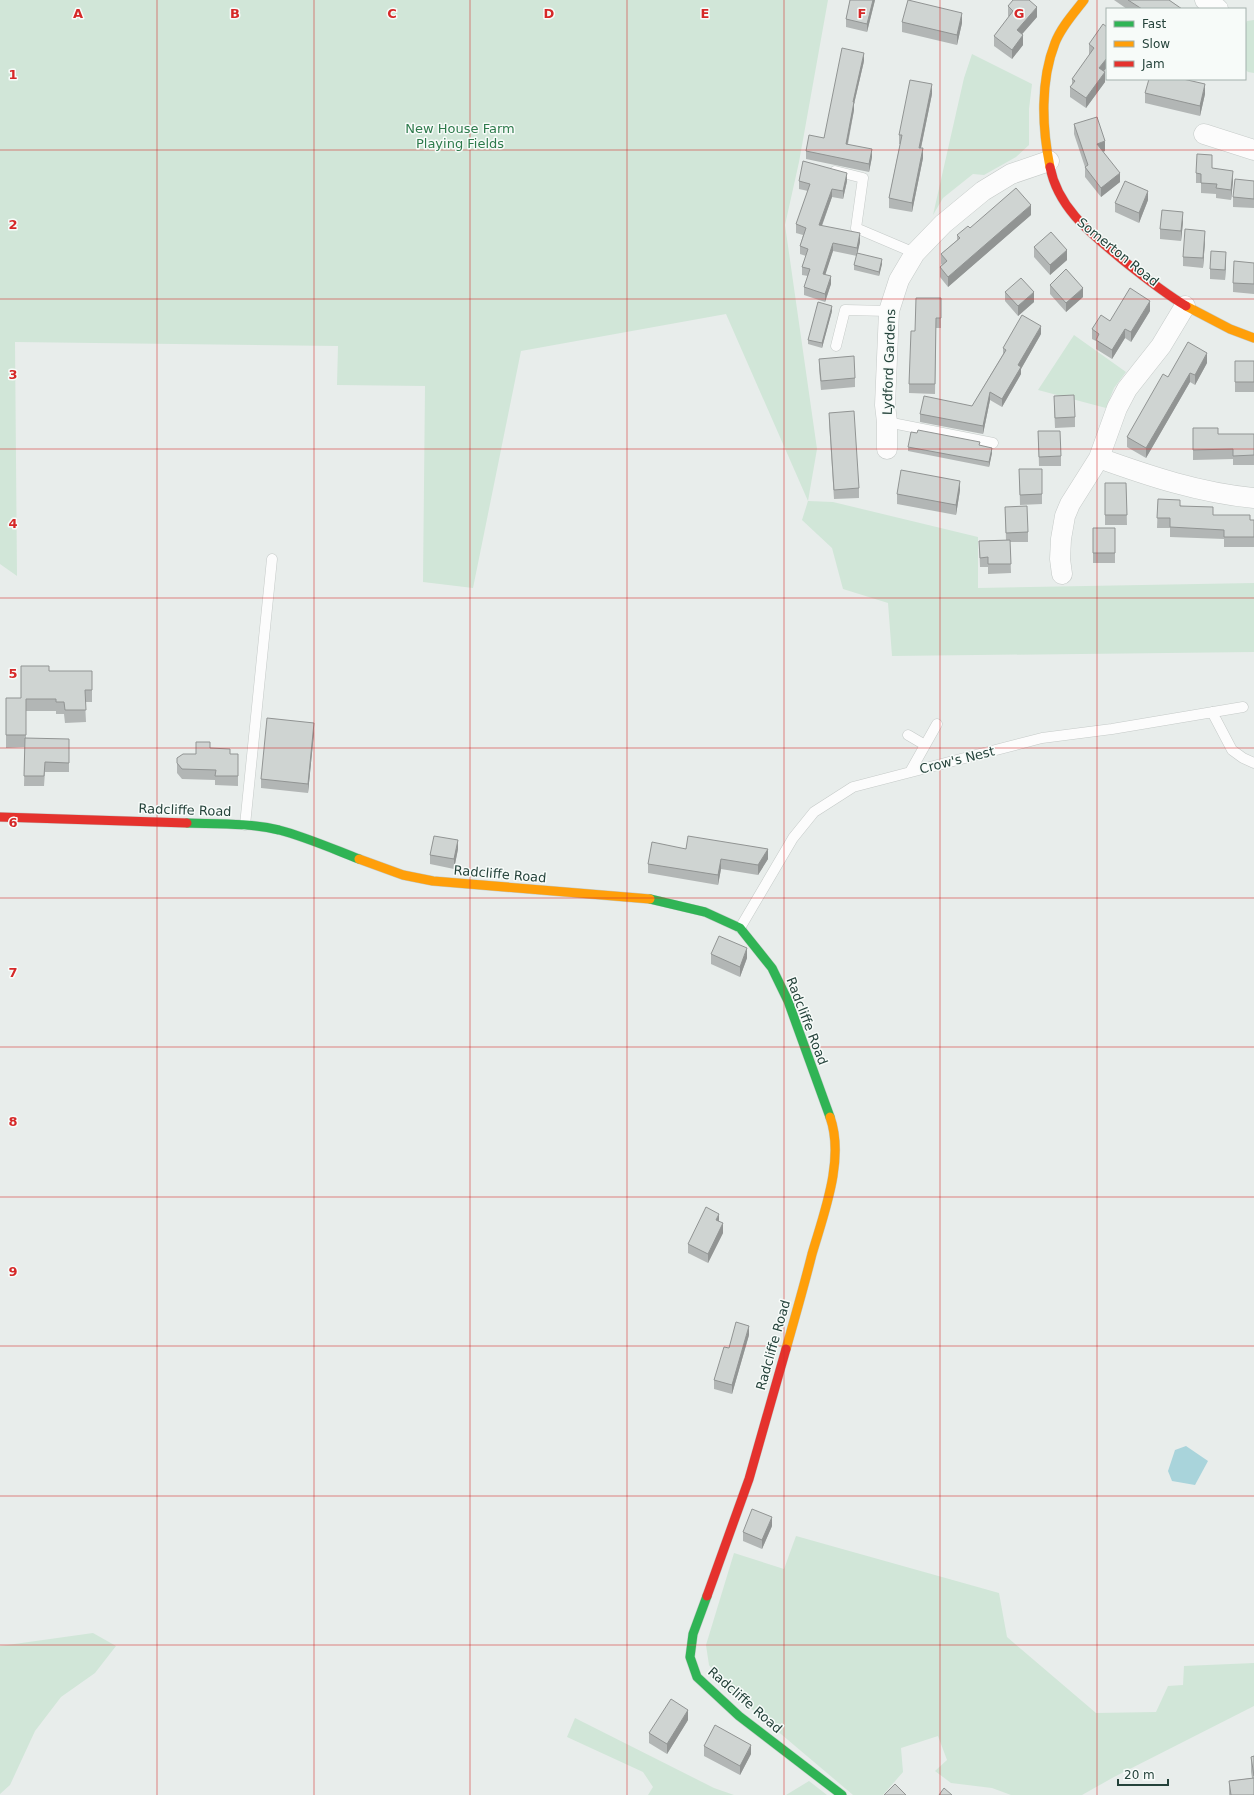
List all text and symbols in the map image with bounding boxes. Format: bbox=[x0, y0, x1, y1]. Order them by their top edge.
text: A bbox=[73, 6, 83, 21]
text: B bbox=[230, 6, 240, 21]
text: C bbox=[387, 6, 397, 21]
text: D bbox=[544, 6, 555, 21]
text: E bbox=[701, 6, 709, 21]
text: F bbox=[858, 6, 866, 21]
text: G bbox=[1014, 6, 1024, 21]
legend bbox=[1106, 8, 1246, 80]
text: Fast bbox=[1142, 17, 1166, 31]
text: Slow bbox=[1142, 37, 1170, 51]
text: Jam bbox=[1141, 57, 1165, 71]
text: 1 bbox=[8, 67, 18, 82]
park label: New House Farm Playing Fields bbox=[405, 121, 515, 151]
street label: Somerton Road bbox=[1074, 215, 1162, 289]
text: 2 bbox=[8, 217, 18, 232]
street label: Lydford Gardens bbox=[880, 308, 898, 415]
text: 3 bbox=[8, 367, 18, 382]
text: 4 bbox=[8, 516, 18, 531]
text: 5 bbox=[8, 666, 18, 681]
street label: Crow's Nest bbox=[918, 743, 996, 777]
street label: Radcliffe Road bbox=[138, 801, 232, 819]
text: 6 bbox=[8, 815, 18, 830]
street label: Radcliffe Road bbox=[453, 862, 547, 886]
text: 7 bbox=[8, 965, 18, 980]
street label: Radcliffe Road bbox=[783, 975, 831, 1067]
text: 8 bbox=[8, 1114, 18, 1129]
text: 9 bbox=[8, 1264, 18, 1279]
street label: Radcliffe Road bbox=[753, 1298, 793, 1392]
street label: Radcliffe Road bbox=[705, 1664, 785, 1736]
scale bar bbox=[1118, 1761, 1168, 1787]
text: 20 m bbox=[1124, 1768, 1155, 1782]

